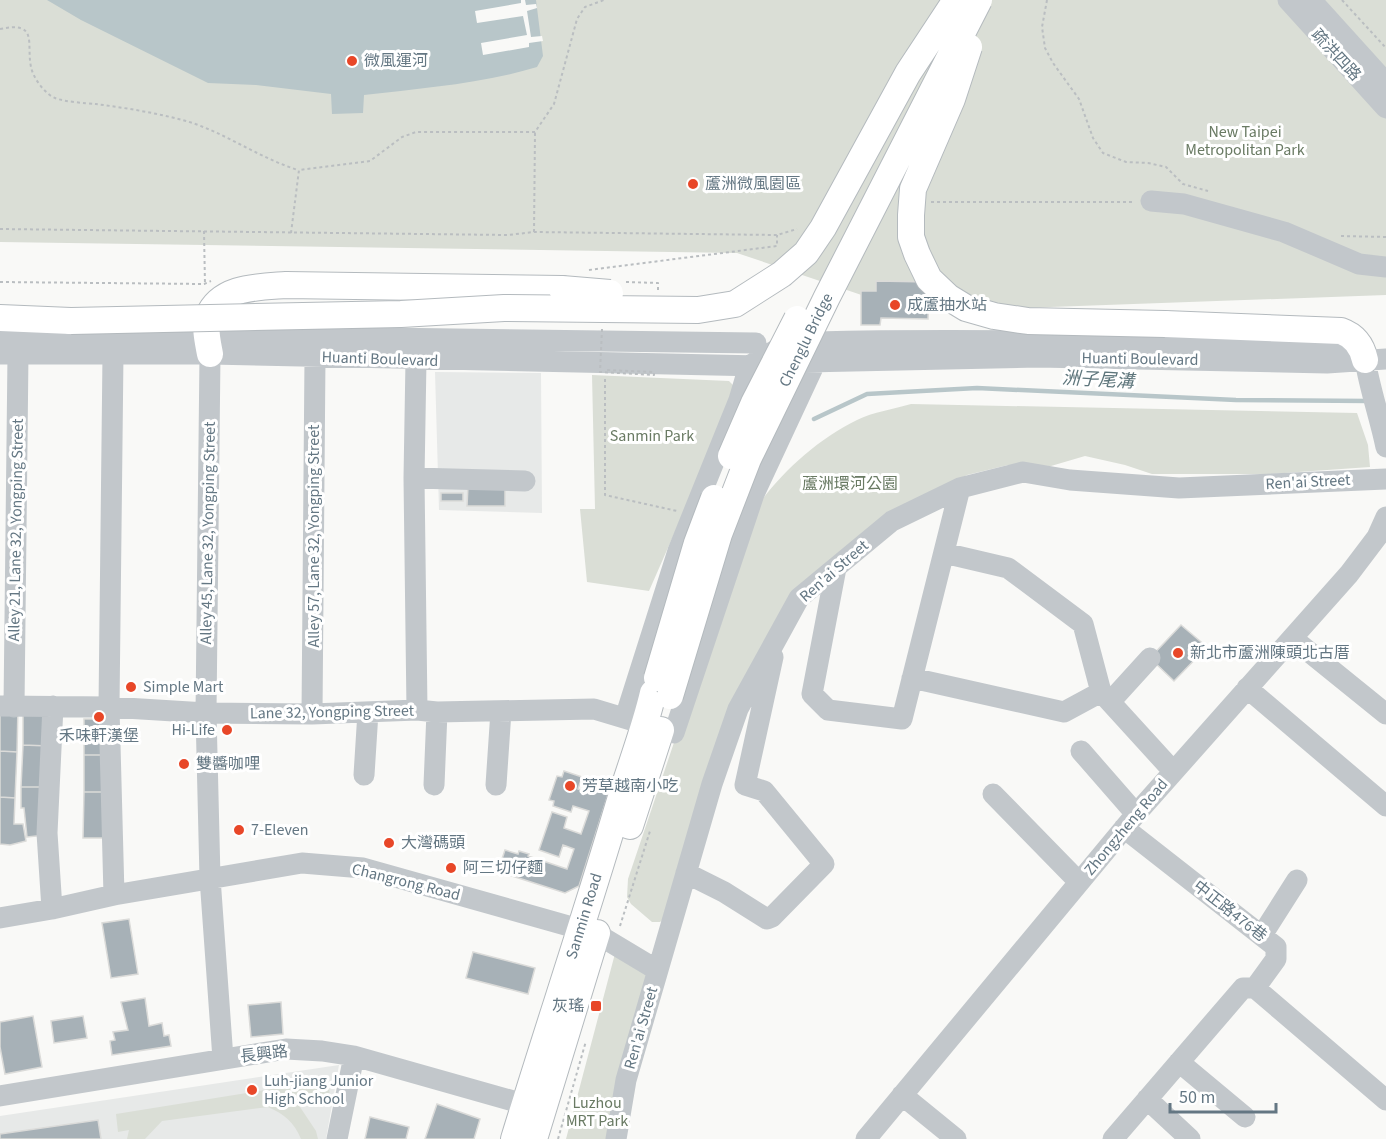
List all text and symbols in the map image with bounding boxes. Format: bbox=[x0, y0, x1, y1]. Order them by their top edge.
street label: 疏洪四路 bbox=[1306, 24, 1366, 86]
place label: 微風運河 bbox=[364, 50, 428, 72]
marker: 微風運河 bbox=[345, 54, 359, 68]
park label: New Taipei Metropolitan Park bbox=[1185, 121, 1305, 161]
place label: 蘆洲微風園區 bbox=[705, 173, 801, 195]
marker: 蘆洲微風園區 bbox=[686, 177, 700, 191]
street label: Chenglu Bridge bbox=[774, 289, 838, 391]
place label: 成蘆抽水站 bbox=[907, 294, 987, 316]
marker: 成蘆抽水站 bbox=[888, 298, 902, 312]
street label: Huanti Boulevard bbox=[321, 346, 439, 372]
street label: Huanti Boulevard bbox=[1081, 347, 1199, 371]
water label: 洲子尾溝 bbox=[1061, 366, 1138, 395]
street label: Alley 21, Lane 32, Yongping Street bbox=[3, 418, 29, 642]
street label: Alley 45, Lane 32, Yongping Street bbox=[195, 421, 221, 645]
street label: Alley 57, Lane 32, Yongping Street bbox=[303, 424, 325, 647]
park label: Sanmin Park bbox=[610, 425, 694, 447]
street label: Ren'ai Street bbox=[1265, 469, 1352, 495]
park label: 蘆洲環河公園 bbox=[802, 473, 898, 495]
street label: Ren'ai Street bbox=[795, 534, 874, 607]
place label: 新北市蘆洲陳頭北古厝 bbox=[1190, 642, 1350, 664]
marker: 新北市蘆洲陳頭北古厝 bbox=[1171, 646, 1185, 660]
place label: Simple Mart bbox=[143, 676, 224, 698]
marker: Simple Mart bbox=[124, 680, 138, 694]
street label: Lane 32, Yongping Street bbox=[250, 700, 415, 724]
marker: 禾味軒漢堡 bbox=[92, 710, 106, 724]
place label: Hi-Life bbox=[171, 719, 215, 741]
marker: Hi-Life bbox=[220, 723, 234, 737]
place label: 禾味軒漢堡 bbox=[59, 725, 139, 747]
place label: 雙醬咖哩 bbox=[196, 753, 260, 775]
marker: 雙醬咖哩 bbox=[177, 757, 191, 771]
street label: Zhongzheng Road bbox=[1079, 774, 1173, 880]
place label: 芳草越南小吃 bbox=[582, 775, 678, 797]
marker: 芳草越南小吃 bbox=[563, 779, 577, 793]
place label: 7-Eleven bbox=[251, 819, 309, 841]
marker: 7-Eleven bbox=[232, 823, 246, 837]
place label: 大灣碼頭 bbox=[401, 832, 465, 854]
marker: 大灣碼頭 bbox=[382, 836, 396, 850]
place label: 阿三切仔麵 bbox=[463, 857, 543, 879]
street label: Changrong Road bbox=[349, 858, 463, 906]
marker: 阿三切仔麵 bbox=[444, 861, 458, 875]
street label: Sanmin Road bbox=[560, 870, 608, 962]
street label: 中正路476巷 bbox=[1189, 875, 1271, 947]
street label: Ren'ai Street bbox=[619, 984, 663, 1072]
place label: 灰瑤 bbox=[552, 995, 584, 1017]
marker: 灰瑤 bbox=[589, 999, 603, 1013]
street label: 長興路 bbox=[239, 1040, 289, 1068]
place label: Luh-jiang Junior High School bbox=[264, 1070, 374, 1110]
scale bar bbox=[1170, 1076, 1276, 1114]
marker: Luh-jiang Junior High School bbox=[245, 1083, 259, 1097]
text: 50 m bbox=[1179, 1085, 1215, 1110]
park label: Luzhou MRT Park bbox=[566, 1092, 628, 1132]

